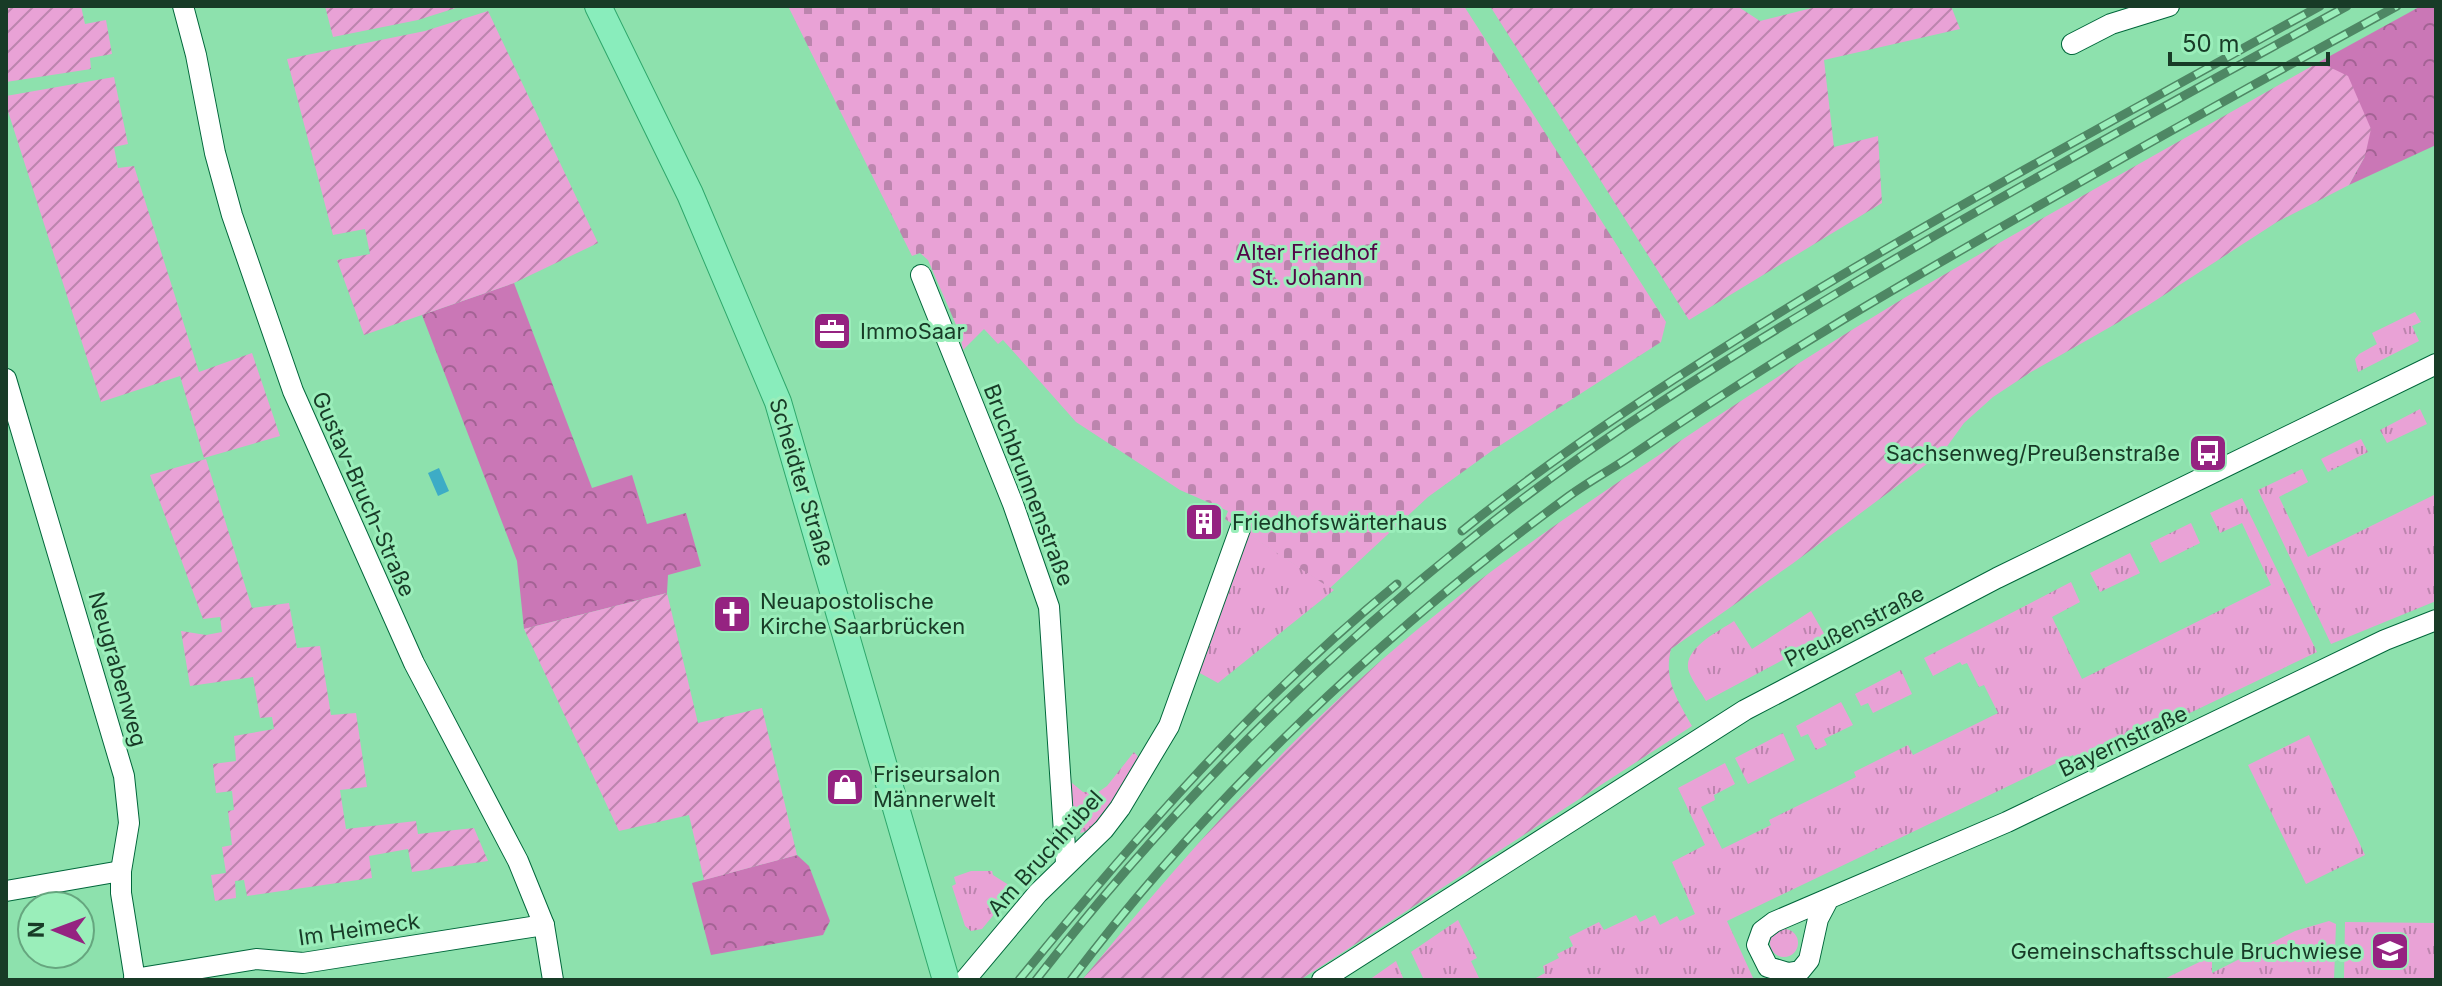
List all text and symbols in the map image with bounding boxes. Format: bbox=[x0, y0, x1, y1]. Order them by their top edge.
scale bar bbox=[2170, 16, 2328, 66]
text: 50 m bbox=[2182, 29, 2240, 58]
park label: Alter Friedhof St. Johann bbox=[1236, 239, 1378, 290]
office icon: ImmoSaar bbox=[811, 310, 853, 352]
place label: ImmoSaar bbox=[860, 318, 965, 344]
street label: Bruchbrunnenstraße bbox=[979, 381, 1079, 589]
street label: Gustav-Bruch-Straße bbox=[307, 387, 421, 601]
street label: Scheidter Straße bbox=[764, 395, 840, 569]
bus stop icon: Sachsenweg/Preußenstraße bbox=[2187, 432, 2229, 474]
place label: Sachsenweg/Preußenstraße bbox=[1886, 440, 2180, 466]
building icon: Friedhofswärterhaus bbox=[1183, 501, 1225, 543]
place label: Friedhofswärterhaus bbox=[1232, 509, 1447, 535]
street label: Preußenstraße bbox=[1780, 580, 1928, 672]
place label: Neuapostolische Kirche Saarbrücken bbox=[760, 588, 965, 639]
street label: Neugrabenweg bbox=[83, 589, 153, 749]
church icon: Neuapostolische Kirche Saarbrücken bbox=[711, 593, 753, 635]
street label: Bayernstraße bbox=[2055, 700, 2191, 782]
place label: Friseursalon Männerwelt bbox=[873, 761, 1001, 812]
shop icon: Friseursalon Männerwelt bbox=[824, 766, 866, 808]
street label: Am Bruchhübel bbox=[982, 785, 1108, 921]
north arrow bbox=[16, 890, 96, 970]
street label: Im Heimeck bbox=[296, 908, 422, 950]
text: N bbox=[23, 921, 49, 938]
school or university icon: Gemeinschaftsschule Bruchwiese bbox=[2369, 930, 2411, 972]
place label: Gemeinschaftsschule Bruchwiese bbox=[2010, 938, 2362, 964]

